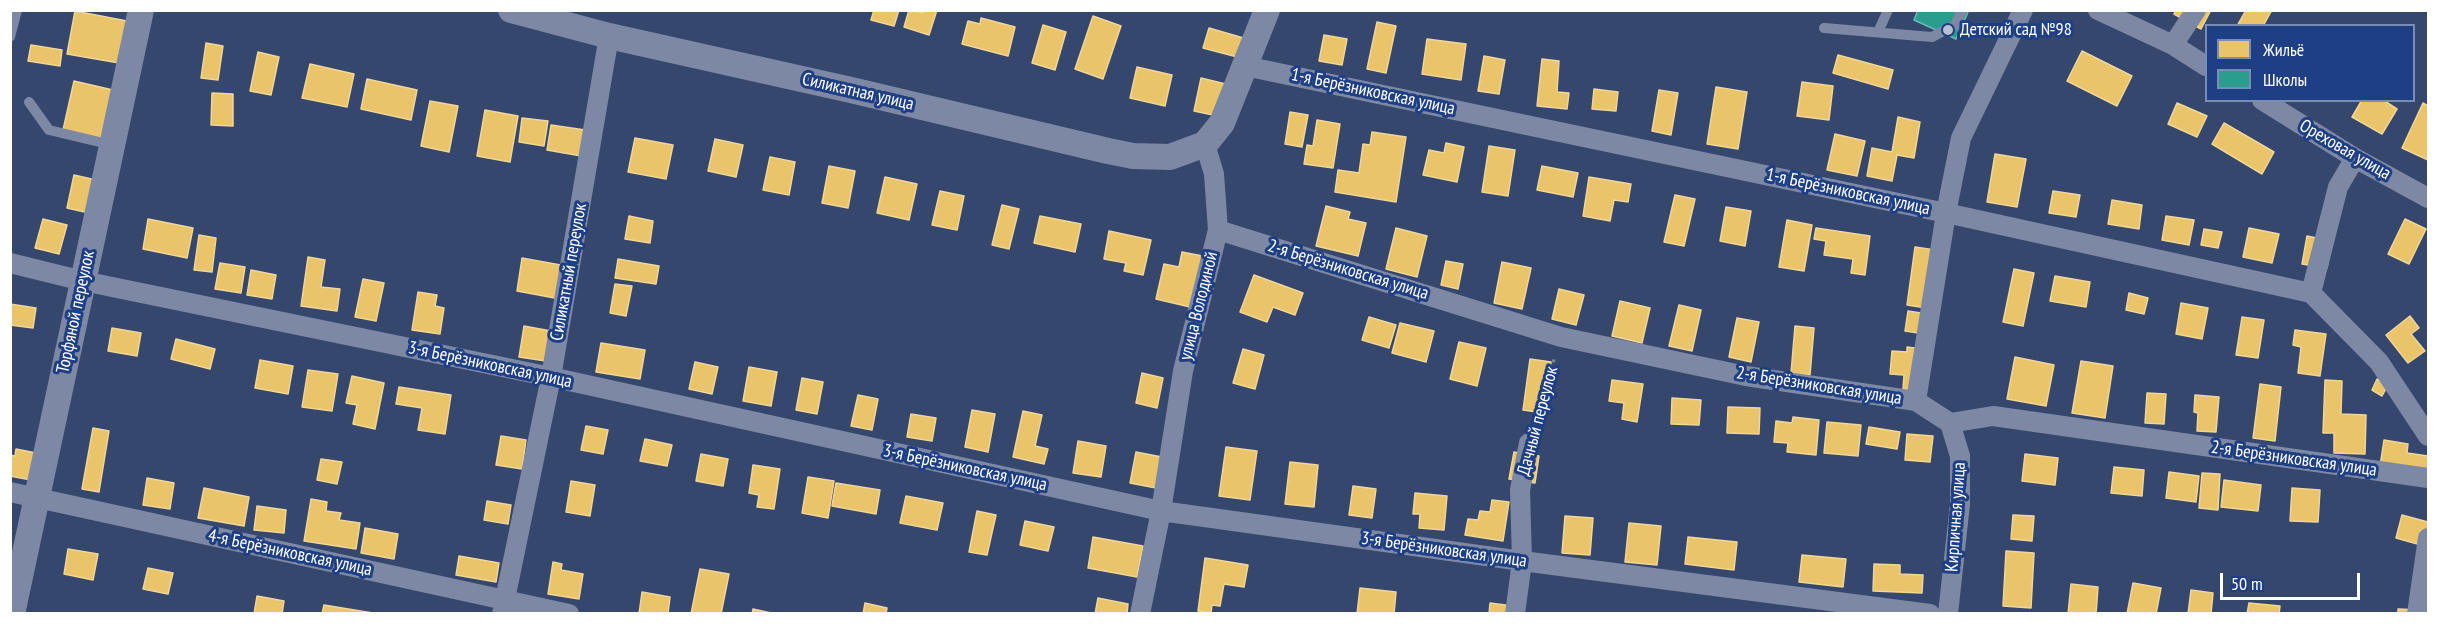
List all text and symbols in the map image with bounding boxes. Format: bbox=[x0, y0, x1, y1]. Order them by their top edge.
place label: Детский сад №98 bbox=[1960, 19, 2072, 41]
marker: Детский сад №98 bbox=[1941, 23, 1955, 37]
legend bbox=[2205, 24, 2415, 102]
text: Жильё bbox=[2263, 38, 2304, 61]
street label: 1-я Берёзниковская улица bbox=[1289, 64, 1457, 120]
text: Школы bbox=[2263, 68, 2307, 91]
street label: Силикатная улица bbox=[800, 69, 916, 115]
street label: Ореховая улица bbox=[2295, 115, 2395, 185]
street label: 1-я Берёзниковская улица bbox=[1764, 164, 1932, 220]
street label: Силикатный переулок bbox=[546, 202, 592, 342]
street label: 2-я Берёзниковская улица bbox=[1265, 235, 1431, 305]
street label: Торфяной переулок bbox=[52, 249, 100, 375]
street label: улица Володиной bbox=[1175, 249, 1223, 363]
street label: 3-я Берёзниковская улица bbox=[406, 337, 574, 393]
street label: 2-я Берёзниковская улица bbox=[1735, 362, 1903, 410]
street label: Дачный переулок bbox=[1513, 364, 1563, 478]
street label: 2-я Берёзниковская улица bbox=[2210, 437, 2378, 481]
street label: 3-я Берёзниковская улица bbox=[881, 440, 1049, 496]
street label: Кирпичная улица bbox=[1941, 461, 1971, 573]
street label: 4-я Берёзниковская улица bbox=[206, 525, 374, 581]
street label: 3-я Берёзниковская улица bbox=[1360, 528, 1528, 572]
scale bar bbox=[2223, 561, 2362, 599]
text: 50 m bbox=[2231, 572, 2263, 595]

